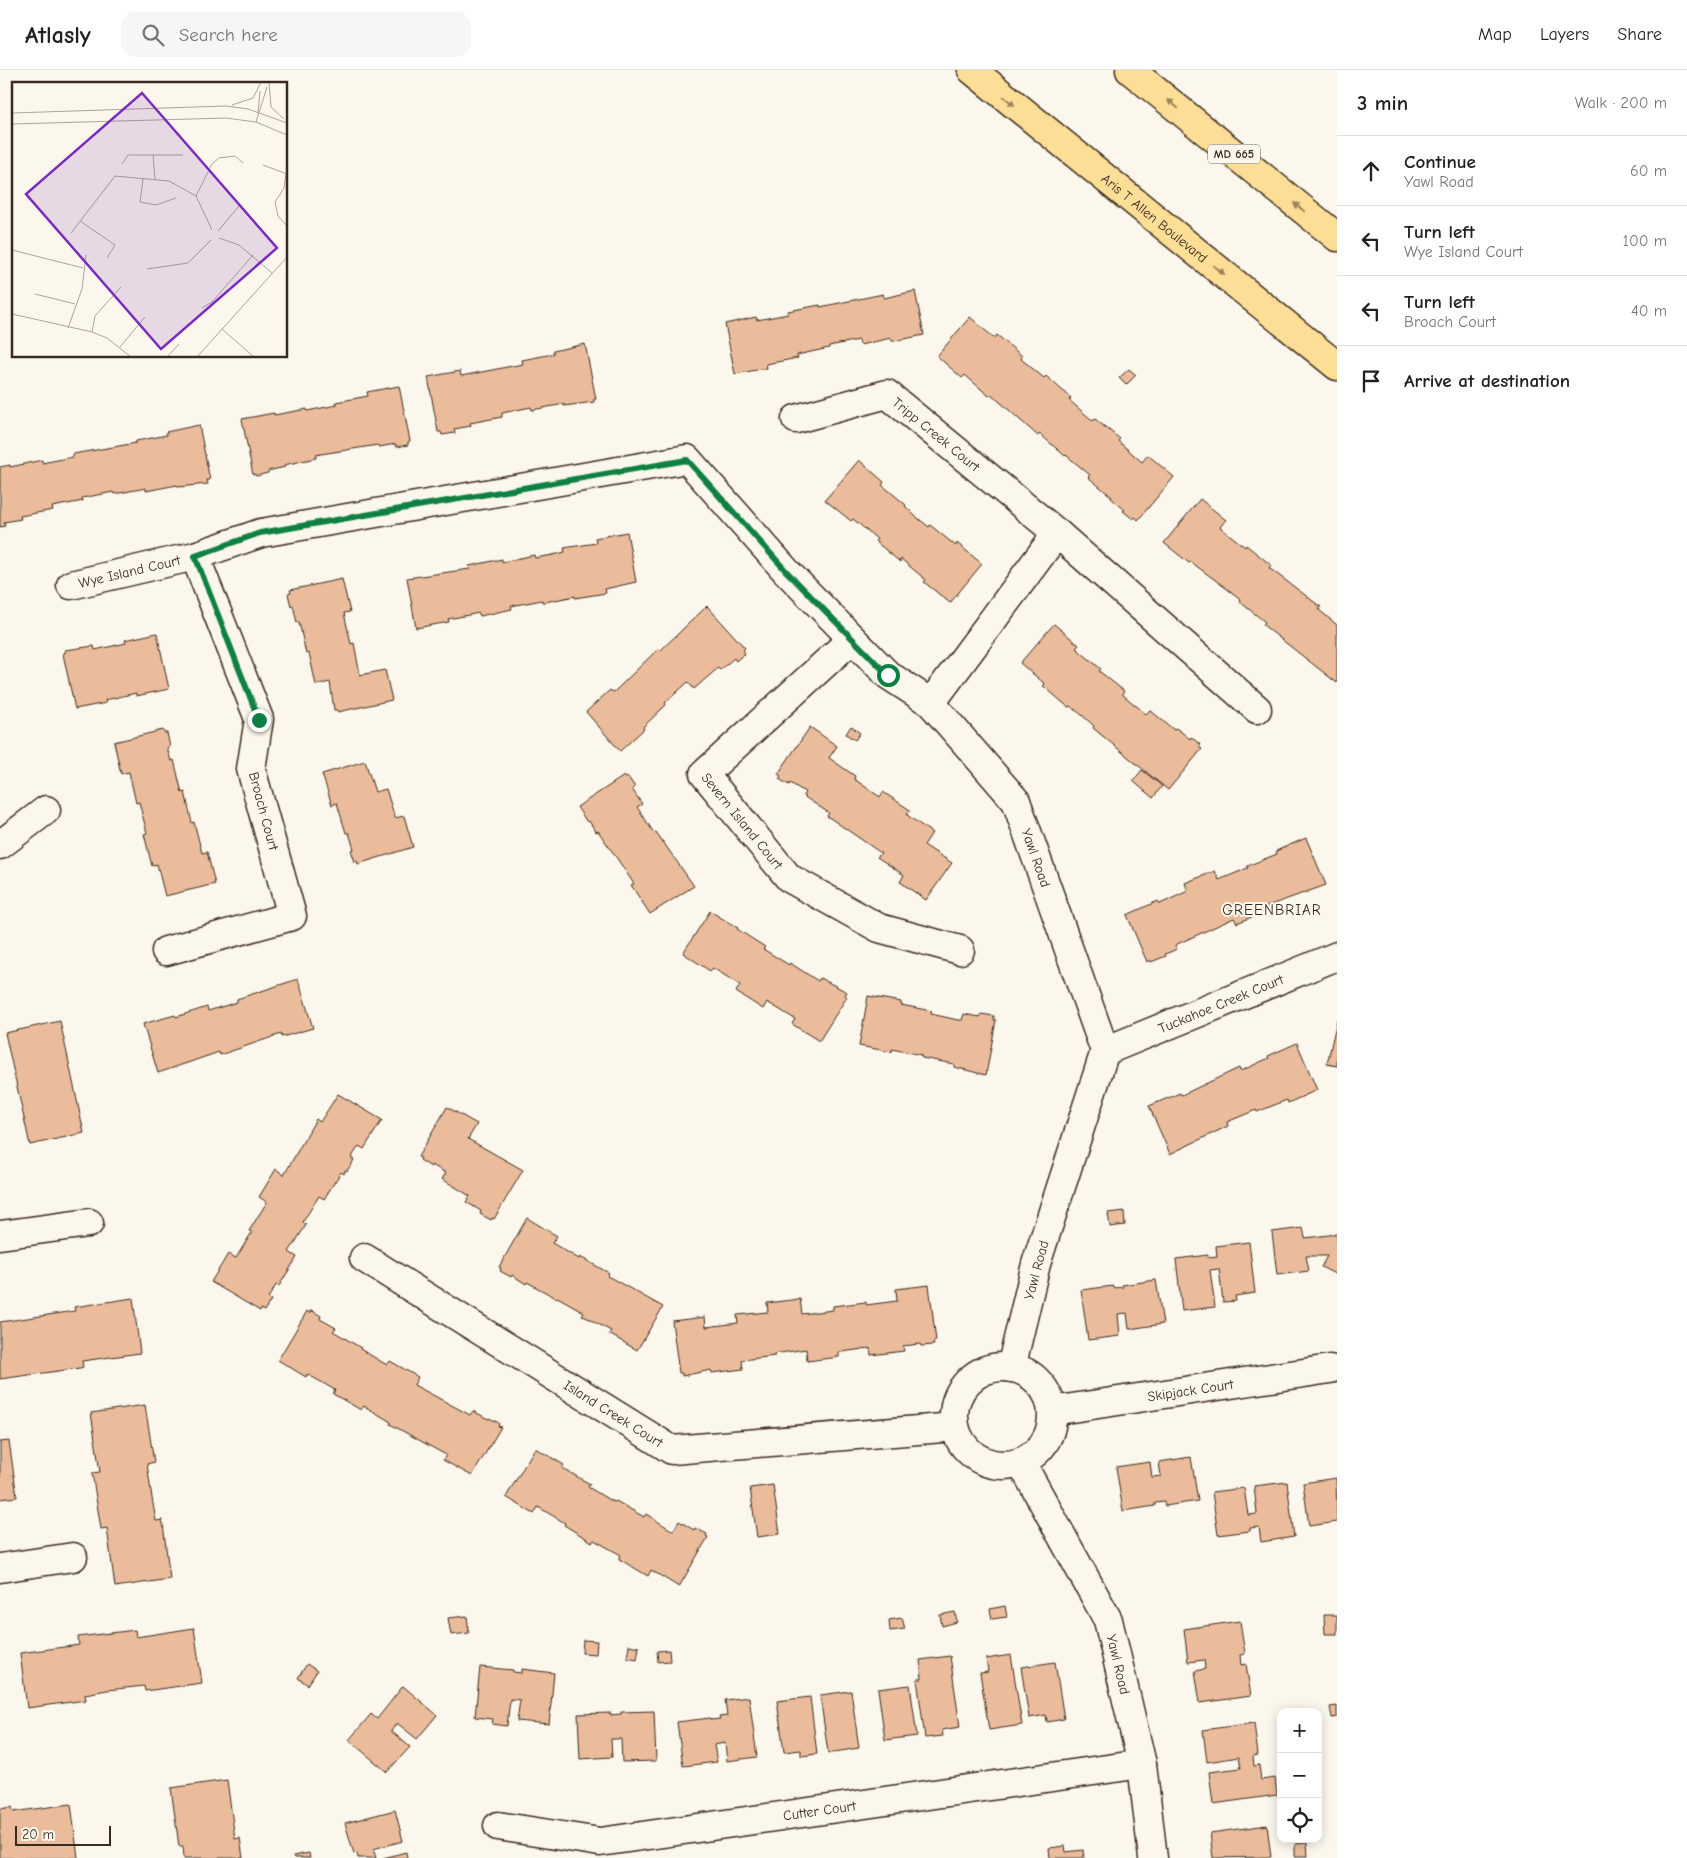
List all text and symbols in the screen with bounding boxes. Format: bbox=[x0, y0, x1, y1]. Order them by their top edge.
search box bbox=[121, 12, 471, 57]
text: Atlasly bbox=[25, 21, 91, 49]
icon: search bbox=[139, 21, 167, 49]
text: Search here bbox=[179, 24, 278, 46]
text: Map bbox=[1478, 24, 1512, 45]
text: Layers bbox=[1540, 24, 1589, 45]
text: Share bbox=[1617, 24, 1662, 45]
inset map bbox=[12, 82, 288, 358]
text: 3 min bbox=[1357, 91, 1408, 115]
text: Walk · 200 m bbox=[1575, 94, 1667, 112]
one-way arrow bbox=[1003, 95, 1016, 106]
one-way arrow bbox=[1167, 99, 1180, 110]
road number: MD 665 bbox=[1208, 144, 1260, 164]
text: Continue bbox=[1404, 151, 1476, 173]
icon: ahead bbox=[1357, 157, 1385, 185]
text: 60 m bbox=[1630, 162, 1667, 180]
street label: Aris T Allen Boulevard bbox=[1098, 170, 1211, 267]
text: Yawl Road bbox=[1404, 173, 1474, 191]
one-way arrow bbox=[1293, 201, 1306, 212]
text: Turn left bbox=[1404, 221, 1475, 243]
icon: left bbox=[1357, 227, 1385, 255]
text: 100 m bbox=[1623, 232, 1667, 250]
text: Wye Island Court bbox=[1404, 243, 1523, 261]
one-way arrow bbox=[1212, 265, 1225, 276]
text: Turn left bbox=[1404, 291, 1475, 313]
icon: left bbox=[1357, 297, 1385, 325]
text: 40 m bbox=[1631, 302, 1667, 320]
text: Broach Court bbox=[1404, 313, 1496, 331]
icon: arrive bbox=[1357, 367, 1385, 395]
text: Arrive at destination bbox=[1404, 370, 1570, 392]
street label: Tripp Creek Court bbox=[889, 394, 984, 476]
street label: Wye Island Court bbox=[77, 551, 183, 592]
route start bbox=[877, 664, 900, 687]
route end bbox=[248, 709, 271, 732]
street label: Broach Court bbox=[245, 770, 282, 853]
street label: Severn Island Court bbox=[698, 770, 787, 874]
street label: Yawl Road bbox=[1017, 826, 1054, 890]
district label: GREENBRIAR bbox=[1222, 901, 1322, 919]
street label: Tuckahoe Creek Court bbox=[1156, 971, 1287, 1037]
street label: Yawl Road bbox=[1020, 1238, 1053, 1302]
street label: Skipjack Court bbox=[1146, 1376, 1236, 1405]
street label: Island Creek Court bbox=[561, 1377, 667, 1452]
street label: Yawl Road bbox=[1103, 1633, 1133, 1696]
map controls bbox=[1277, 1708, 1322, 1843]
button: + bbox=[1277, 1708, 1322, 1753]
button: − bbox=[1277, 1753, 1322, 1798]
street label: Cutter Court bbox=[782, 1797, 858, 1825]
button: locate bbox=[1277, 1798, 1322, 1843]
scale bar bbox=[15, 1823, 111, 1846]
text: 20 m bbox=[22, 1826, 54, 1843]

